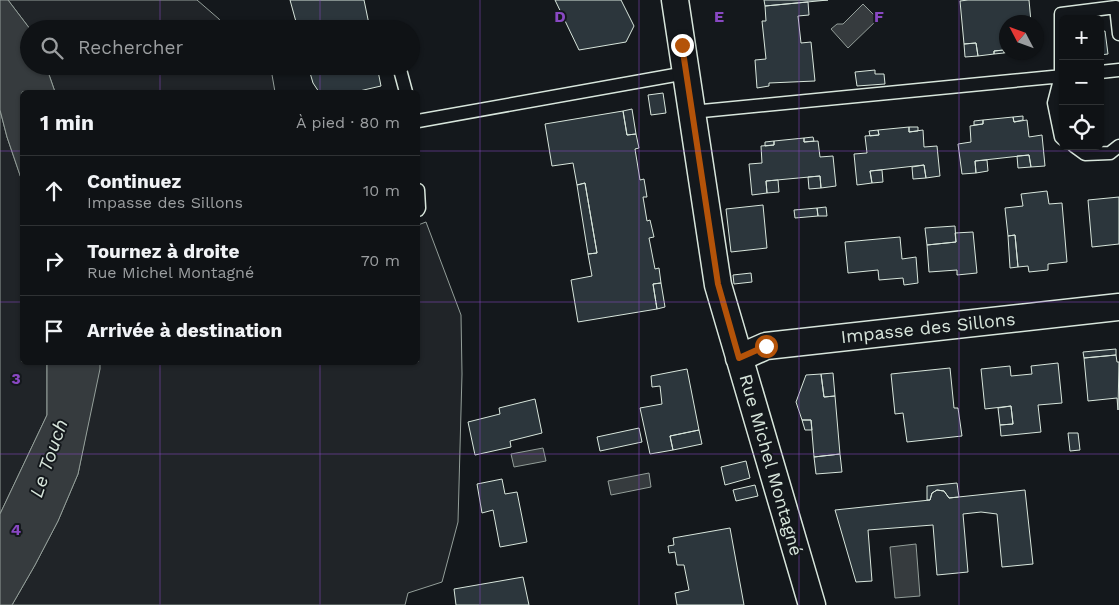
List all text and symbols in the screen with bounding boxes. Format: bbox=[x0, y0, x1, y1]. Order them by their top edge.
text: D bbox=[554, 7, 566, 26]
text: E bbox=[714, 7, 724, 26]
text: F bbox=[874, 7, 884, 26]
north arrow bbox=[999, 15, 1044, 60]
map controls bbox=[1059, 15, 1104, 150]
button: + bbox=[1059, 15, 1104, 60]
search box bbox=[20, 20, 420, 75]
icon: search bbox=[38, 34, 66, 62]
route end bbox=[671, 34, 694, 57]
text: Rechercher bbox=[78, 36, 183, 59]
button: − bbox=[1059, 60, 1104, 105]
button: locate bbox=[1059, 105, 1104, 150]
text: 1 min bbox=[40, 110, 94, 135]
text: À pied · 80 m bbox=[296, 113, 400, 132]
text: Continuez bbox=[87, 170, 181, 193]
icon: ahead bbox=[40, 177, 68, 205]
text: 10 m bbox=[363, 181, 400, 200]
text: Impasse des Sillons bbox=[87, 193, 243, 212]
text: Tournez à droite bbox=[87, 240, 239, 263]
icon: right bbox=[40, 247, 68, 275]
text: 70 m bbox=[361, 251, 400, 270]
text: Rue Michel Montagné bbox=[87, 263, 254, 282]
street label: Impasse des Sillons bbox=[840, 308, 1016, 347]
icon: arrive bbox=[40, 317, 68, 345]
text: Arrivée à destination bbox=[87, 319, 282, 342]
route start bbox=[755, 335, 778, 358]
text: 3 bbox=[11, 369, 21, 388]
street label: Rue Michel Montagné bbox=[735, 372, 807, 558]
water label: Le Touch bbox=[24, 416, 73, 500]
text: 4 bbox=[11, 520, 21, 539]

